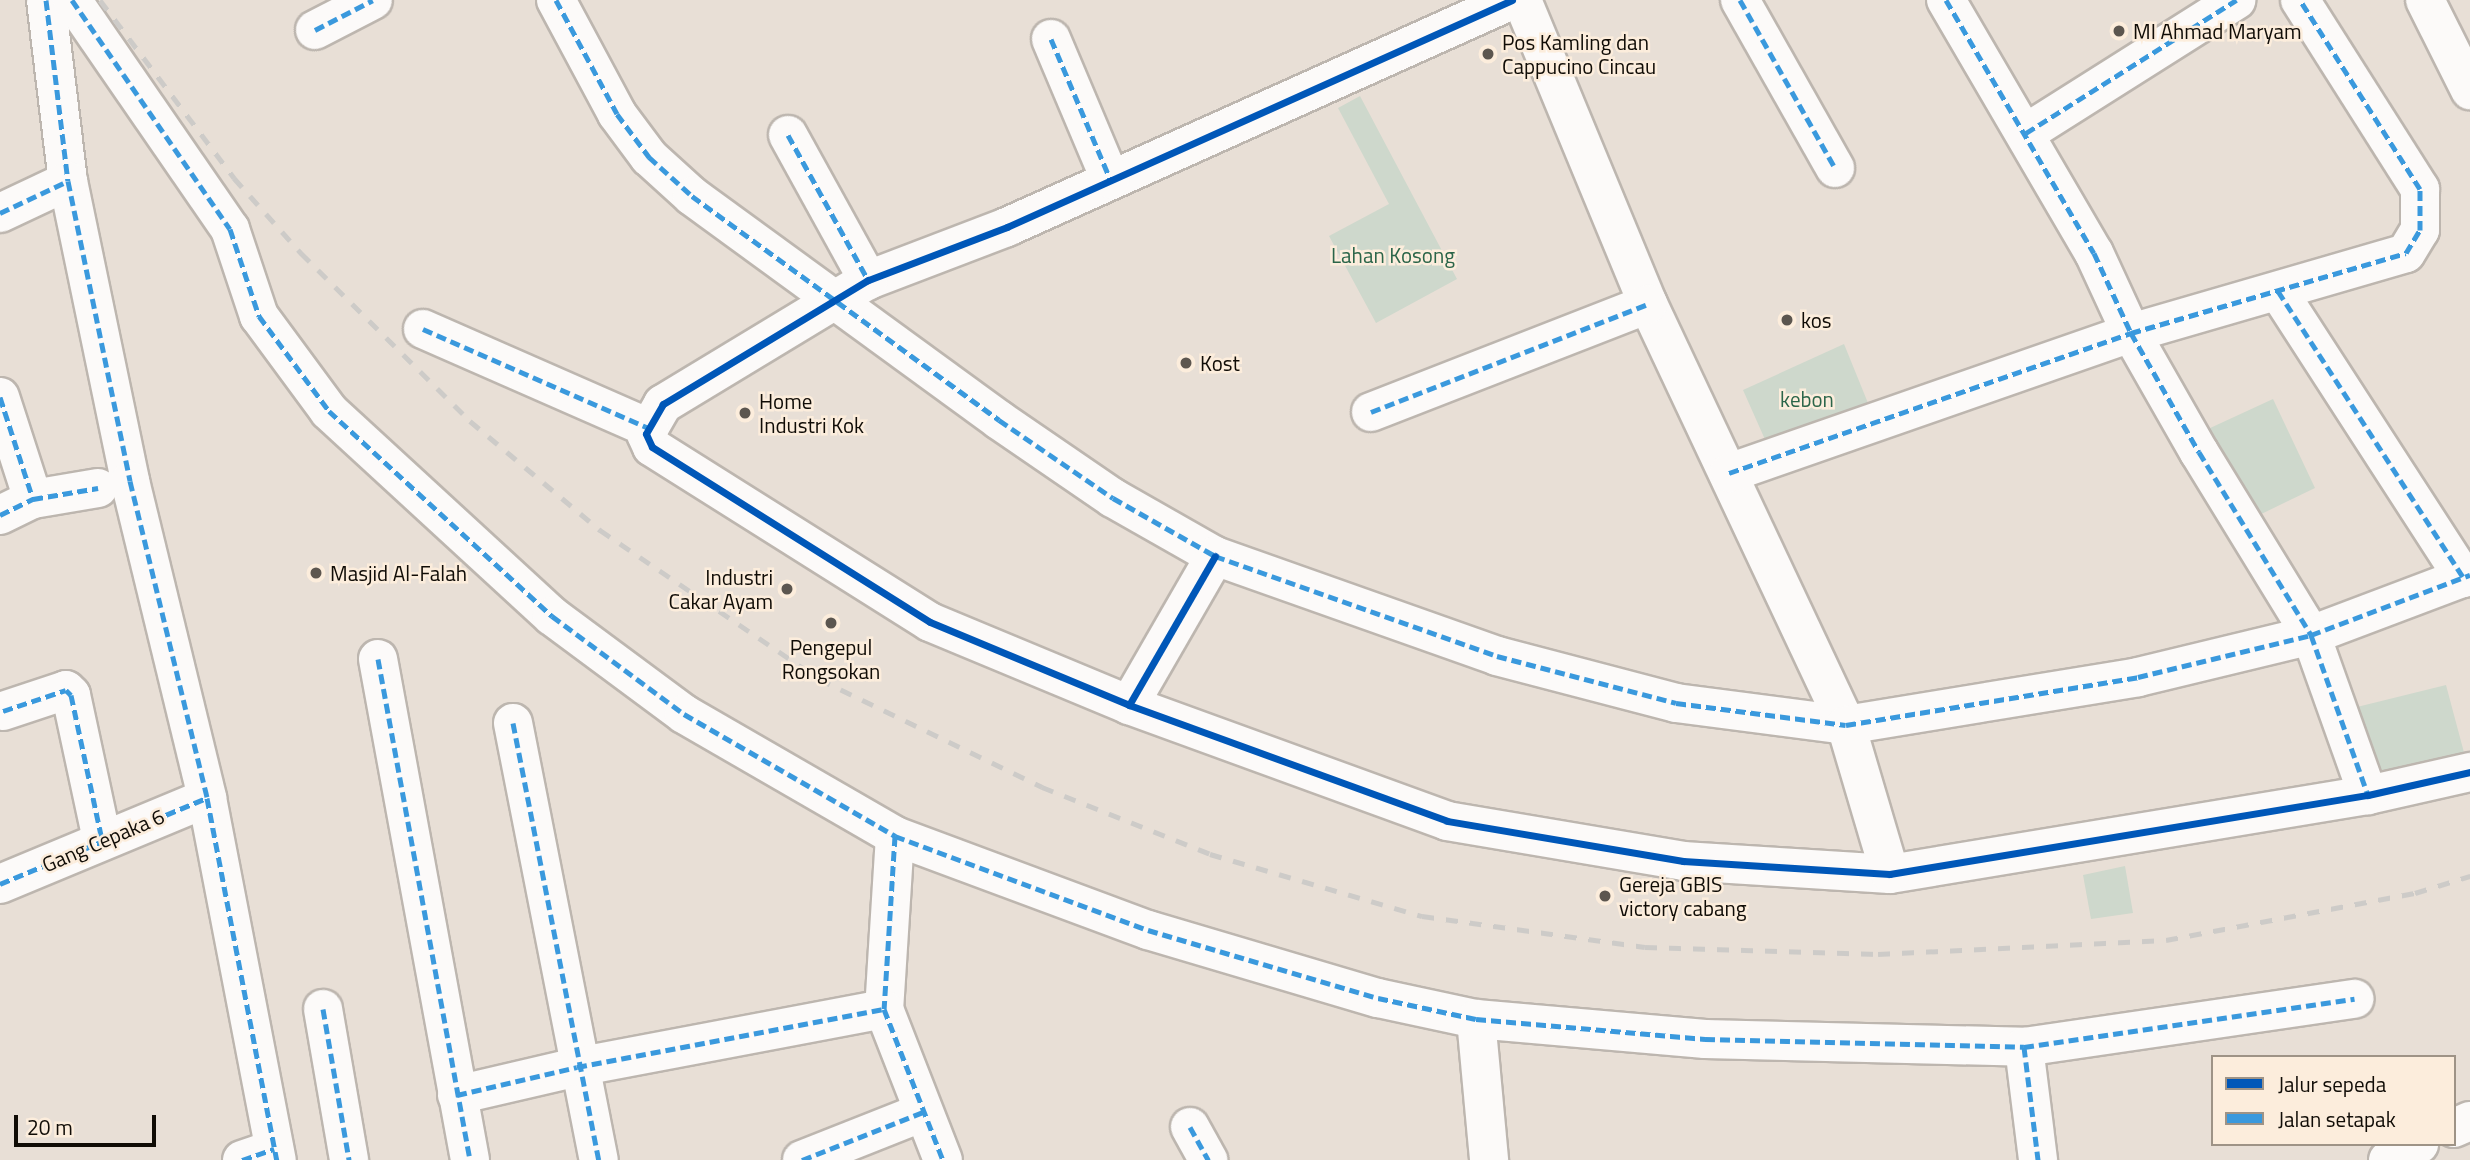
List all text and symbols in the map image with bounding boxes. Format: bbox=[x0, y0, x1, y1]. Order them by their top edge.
place label: MI Ahmad Maryam bbox=[2133, 18, 2301, 44]
marker: MI Ahmad Maryam bbox=[2111, 23, 2127, 39]
place label: Pos Kamling dan Cappucino Cincau bbox=[1502, 29, 1656, 79]
marker: Pos Kamling dan Cappucino Cincau bbox=[1480, 46, 1496, 62]
park label: Lahan Kosong bbox=[1331, 242, 1455, 268]
place label: kos bbox=[1801, 307, 1832, 333]
marker: kos bbox=[1779, 312, 1795, 328]
place label: Kost bbox=[1200, 350, 1240, 376]
marker: Kost bbox=[1178, 355, 1194, 371]
park label: kebon bbox=[1780, 386, 1834, 412]
place label: Home Industri Kok bbox=[759, 388, 864, 438]
marker: Home Industri Kok bbox=[737, 405, 753, 421]
place label: Masjid Al-Falah bbox=[330, 560, 467, 586]
place label: Industri Cakar Ayam bbox=[668, 564, 773, 614]
marker: Masjid Al-Falah bbox=[308, 565, 324, 581]
marker: Industri Cakar Ayam bbox=[779, 581, 795, 597]
marker: Pengepul Rongsokan bbox=[823, 615, 839, 631]
place label: Pengepul Rongsokan bbox=[782, 634, 880, 684]
street label: Gang Cepaka 6 bbox=[38, 803, 168, 877]
place label: Gereja GBIS victory cabang bbox=[1619, 871, 1747, 921]
marker: Gereja GBIS victory cabang bbox=[1597, 888, 1613, 904]
legend bbox=[2211, 1055, 2456, 1146]
text: Jalur sepeda bbox=[2278, 1068, 2386, 1100]
scale bar bbox=[18, 1100, 159, 1144]
text: Jalan setapak bbox=[2278, 1103, 2396, 1135]
text: 20 m bbox=[27, 1111, 73, 1143]

